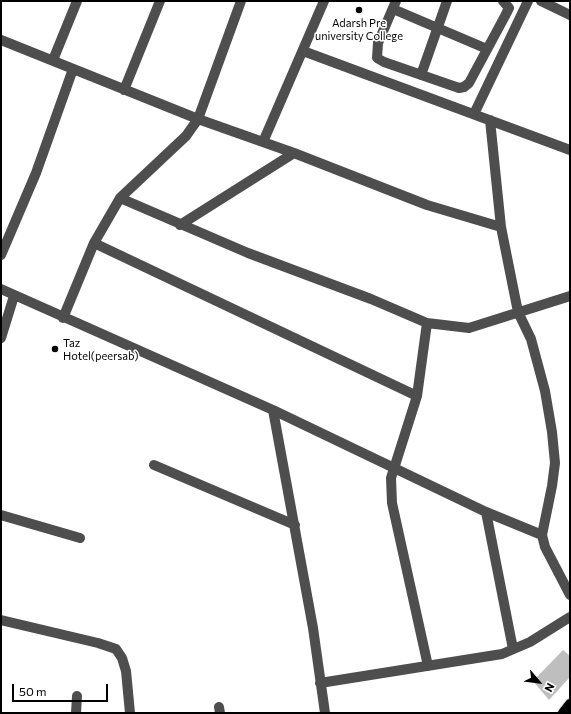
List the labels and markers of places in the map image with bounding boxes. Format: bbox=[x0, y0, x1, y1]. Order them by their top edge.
marker: Adarsh Pre university College bbox=[354, 5, 364, 15]
place label: Adarsh Pre university College bbox=[315, 16, 403, 42]
place label: Taz Hotel(peersab) bbox=[63, 336, 138, 362]
marker: Taz Hotel(peersab) bbox=[50, 344, 60, 354]

